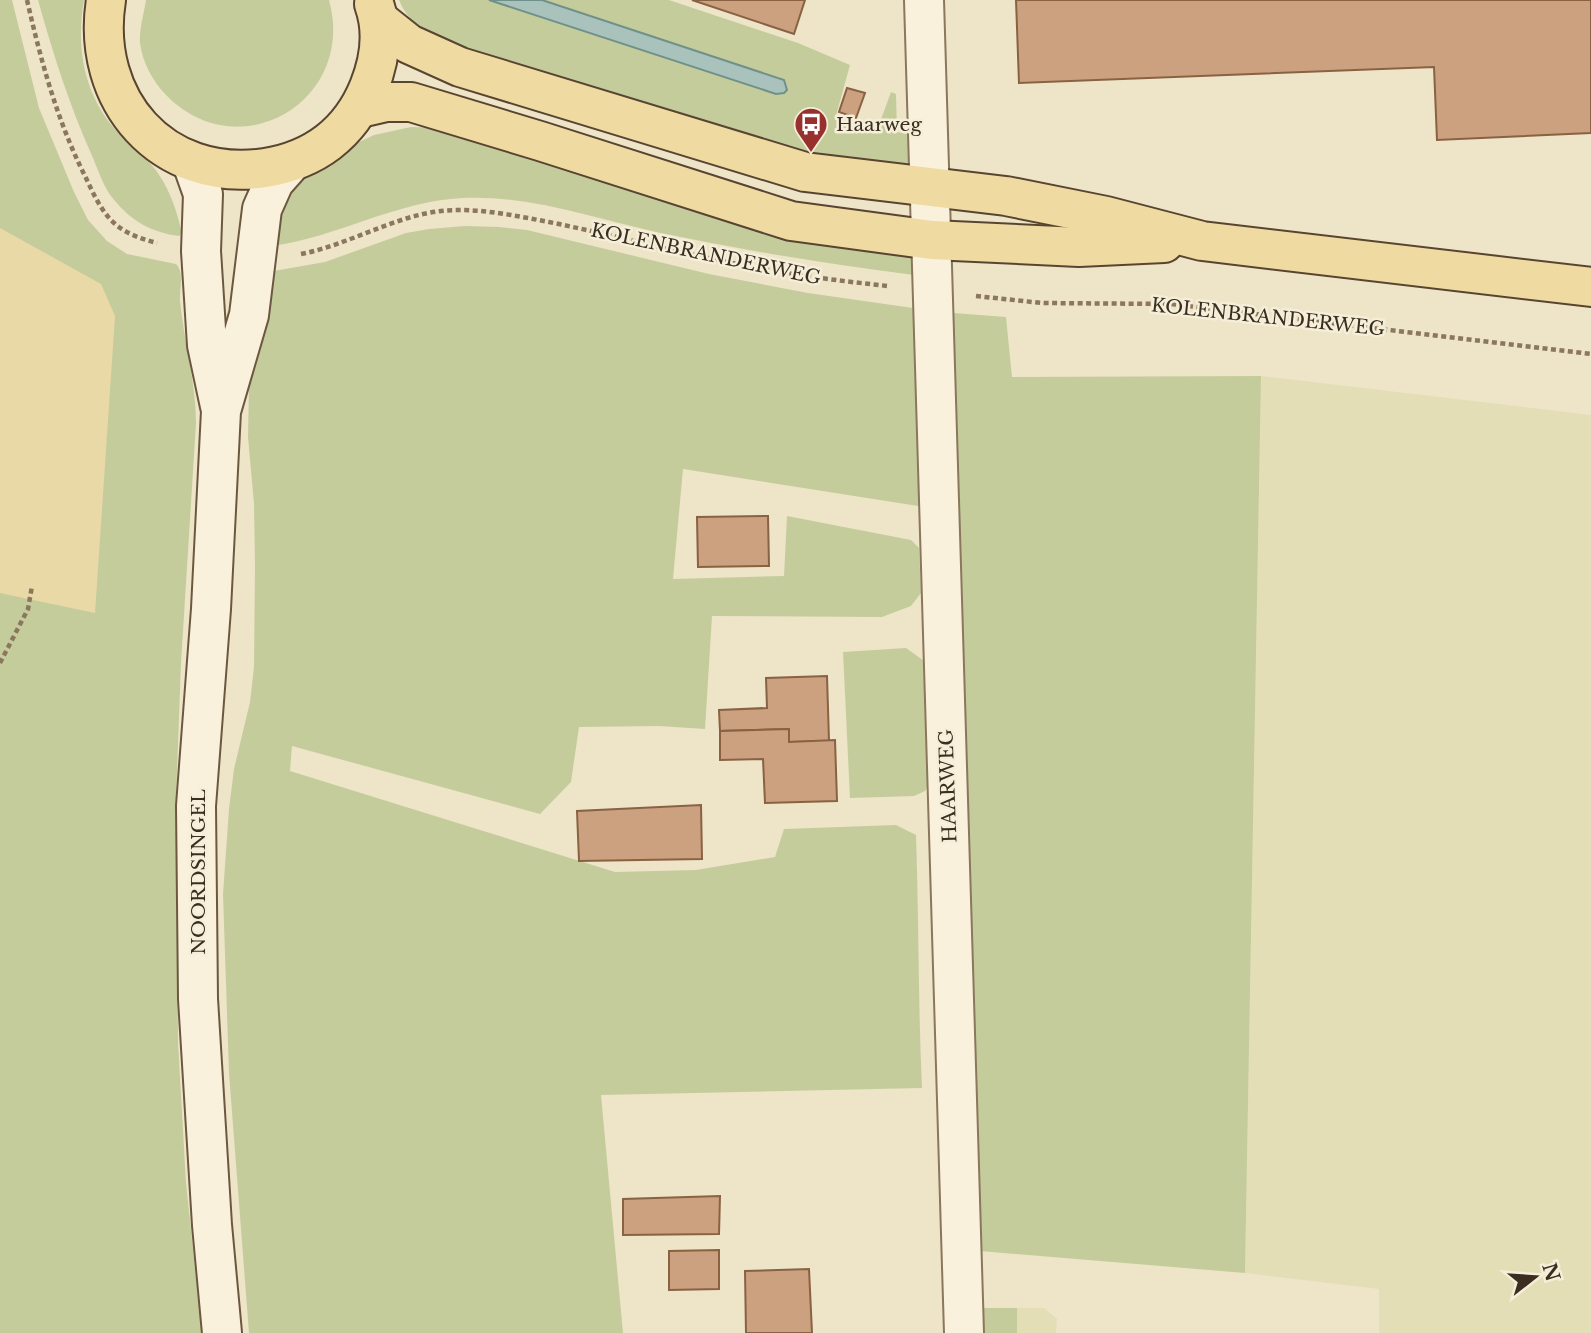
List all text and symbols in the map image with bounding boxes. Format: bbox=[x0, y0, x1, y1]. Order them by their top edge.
bus stop icon: Haarweg bbox=[792, 105, 830, 154]
place label: Haarweg bbox=[836, 113, 922, 136]
street label: KOLENBRANDERWEG bbox=[589, 218, 824, 290]
street label: KOLENBRANDERWEG bbox=[1150, 293, 1386, 341]
street label: HAARWEG bbox=[935, 728, 961, 843]
street label: NOORDSINGEL bbox=[187, 789, 210, 955]
north arrow bbox=[1500, 1242, 1570, 1312]
text: N bbox=[1537, 1260, 1564, 1284]

